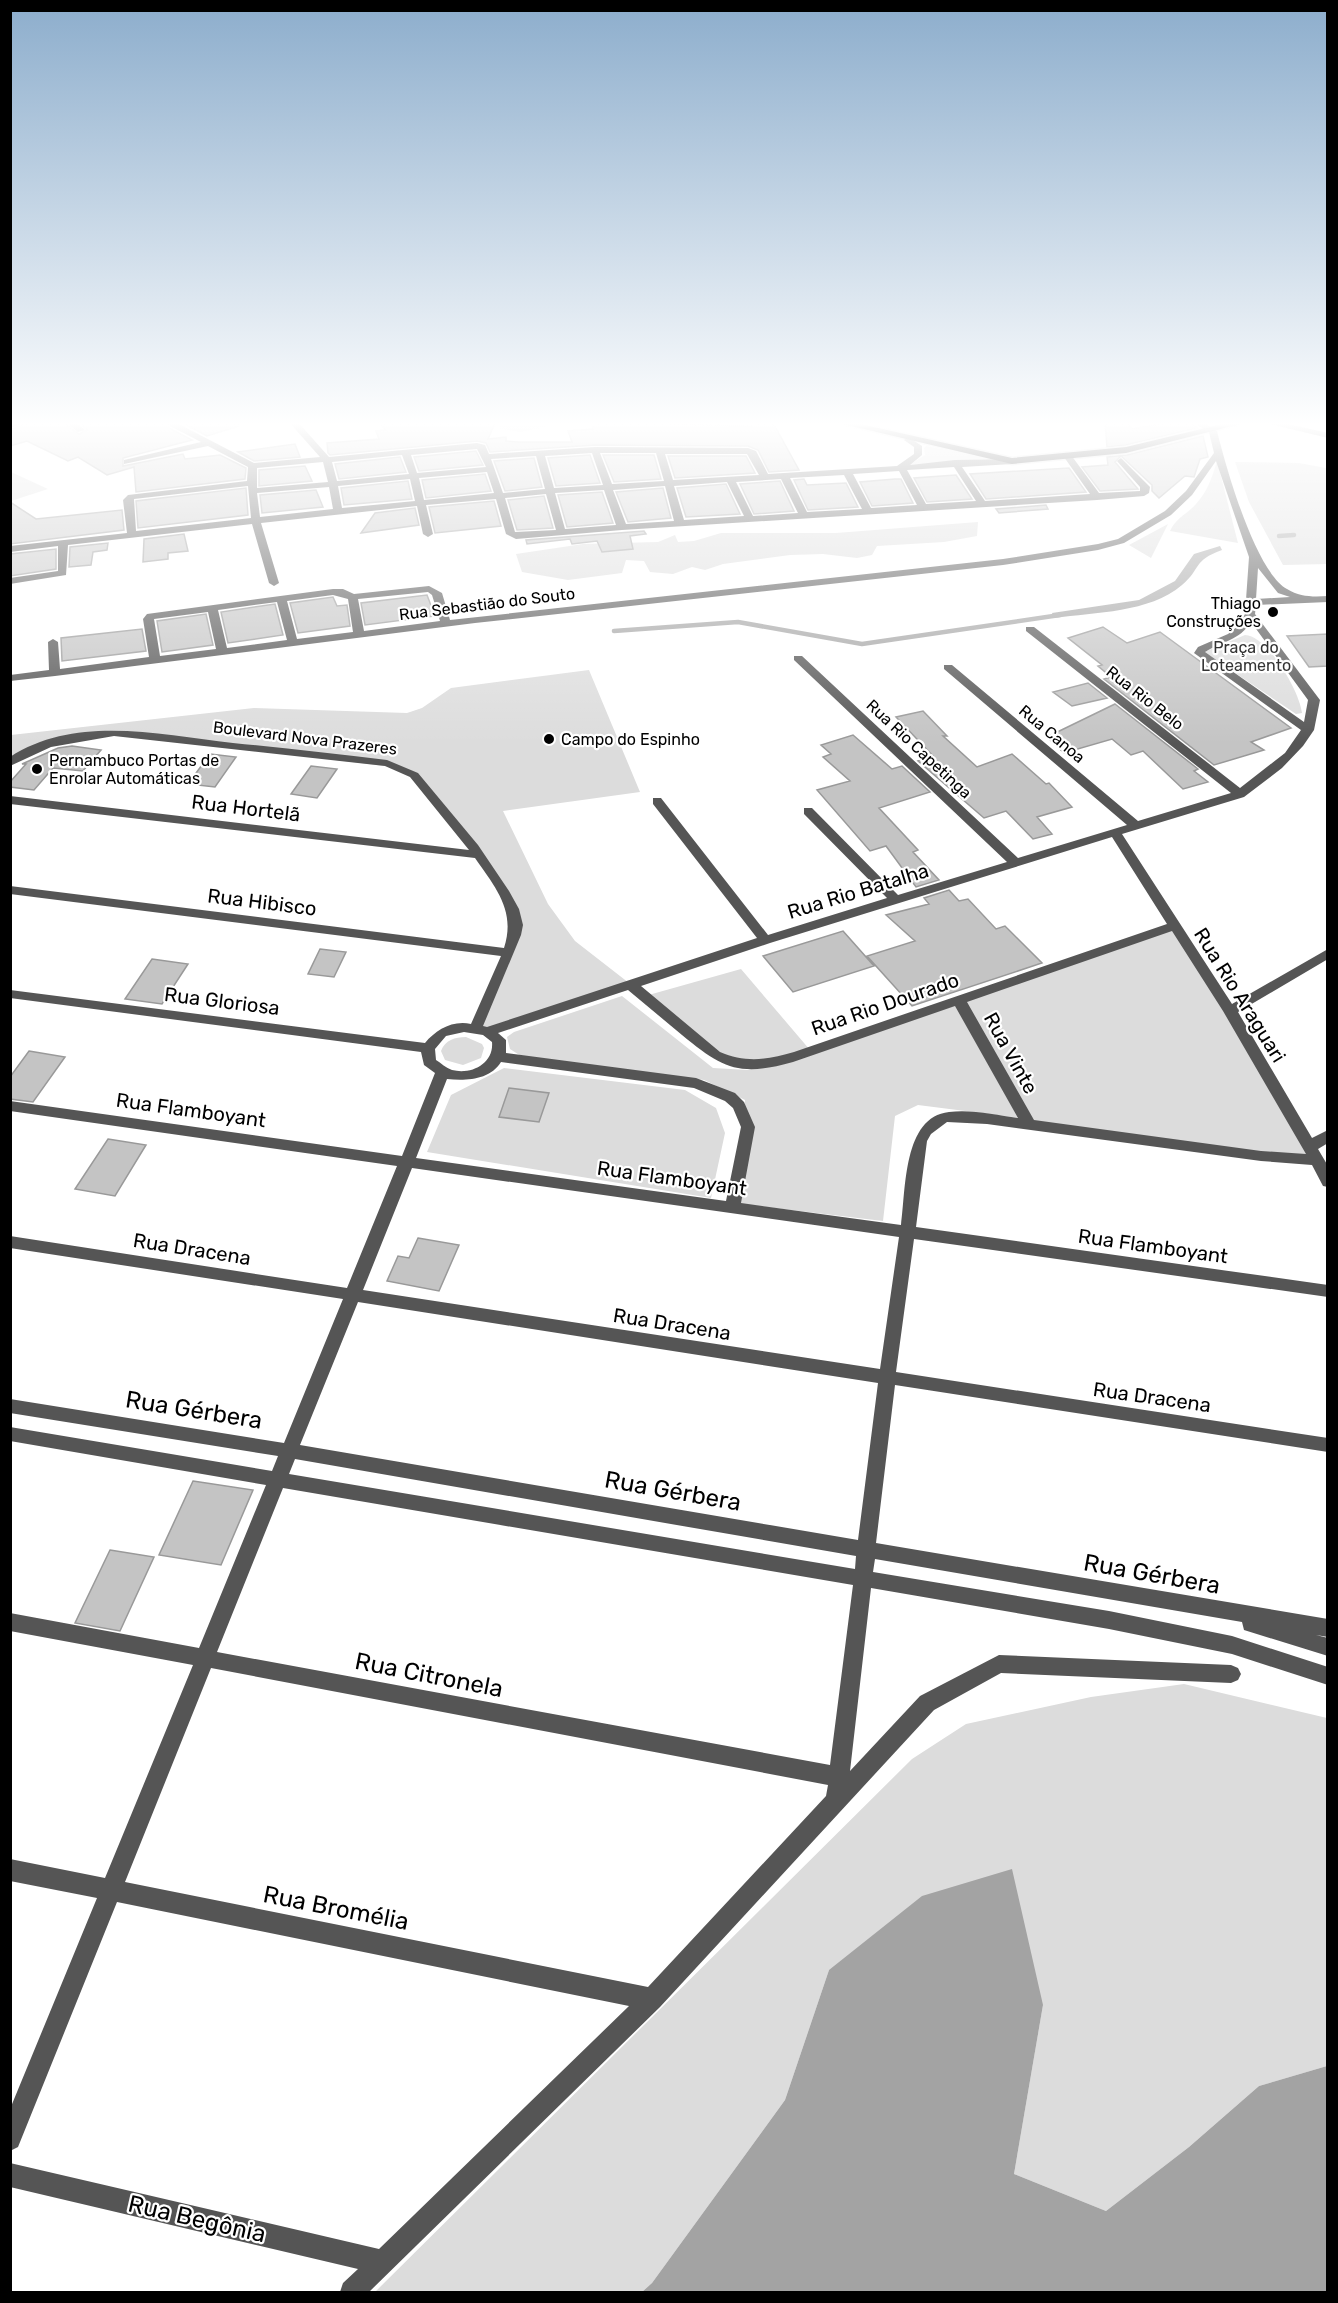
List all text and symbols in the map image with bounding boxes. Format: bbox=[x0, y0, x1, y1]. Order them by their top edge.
street label: Rua Sebastião do Souto bbox=[398, 584, 576, 624]
place label: Thiago Construções bbox=[1166, 594, 1261, 631]
marker: Thiago Construções bbox=[1266, 605, 1280, 619]
park label: Praça do Loteamento bbox=[1201, 638, 1291, 675]
street label: Rua Rio Belo bbox=[1102, 662, 1188, 734]
street label: Rua Rio Capetinga bbox=[863, 696, 975, 802]
street label: Rua Canoa bbox=[1015, 701, 1089, 767]
street label: Boulevard Nova Prazeres bbox=[212, 717, 398, 759]
place label: Campo do Espinho bbox=[561, 730, 700, 749]
marker: Campo do Espinho bbox=[542, 732, 556, 746]
place label: Pernambuco Portas de Enrolar Automáticas bbox=[49, 751, 219, 788]
marker: Pernambuco Portas de Enrolar Automáticas bbox=[30, 762, 44, 776]
street label: Rua Hortelã bbox=[190, 789, 302, 827]
street label: Rua Rio Batalha bbox=[784, 858, 932, 924]
street label: Rua Hibisco bbox=[206, 883, 318, 921]
street label: Rua Rio Araguari bbox=[1189, 923, 1291, 1067]
street label: Rua Rio Dourado bbox=[808, 967, 962, 1041]
street label: Rua Gloriosa bbox=[163, 982, 281, 1020]
street label: Rua Vinte bbox=[979, 1008, 1043, 1098]
street label: Rua Flamboyant bbox=[115, 1088, 268, 1132]
street label: Rua Flamboyant bbox=[596, 1156, 749, 1200]
street label: Rua Flamboyant bbox=[1077, 1224, 1230, 1268]
street label: Rua Dracena bbox=[131, 1228, 253, 1270]
street label: Rua Dracena bbox=[611, 1303, 733, 1345]
street label: Rua Dracena bbox=[1092, 1377, 1212, 1417]
street label: Rua Gérbera bbox=[124, 1385, 264, 1435]
street label: Rua Gérbera bbox=[603, 1465, 743, 1517]
street label: Rua Gérbera bbox=[1082, 1548, 1222, 1600]
street label: Rua Citronela bbox=[353, 1647, 505, 1703]
street label: Rua Bromélia bbox=[261, 1880, 411, 1936]
street label: Rua Begônia bbox=[125, 2190, 269, 2248]

